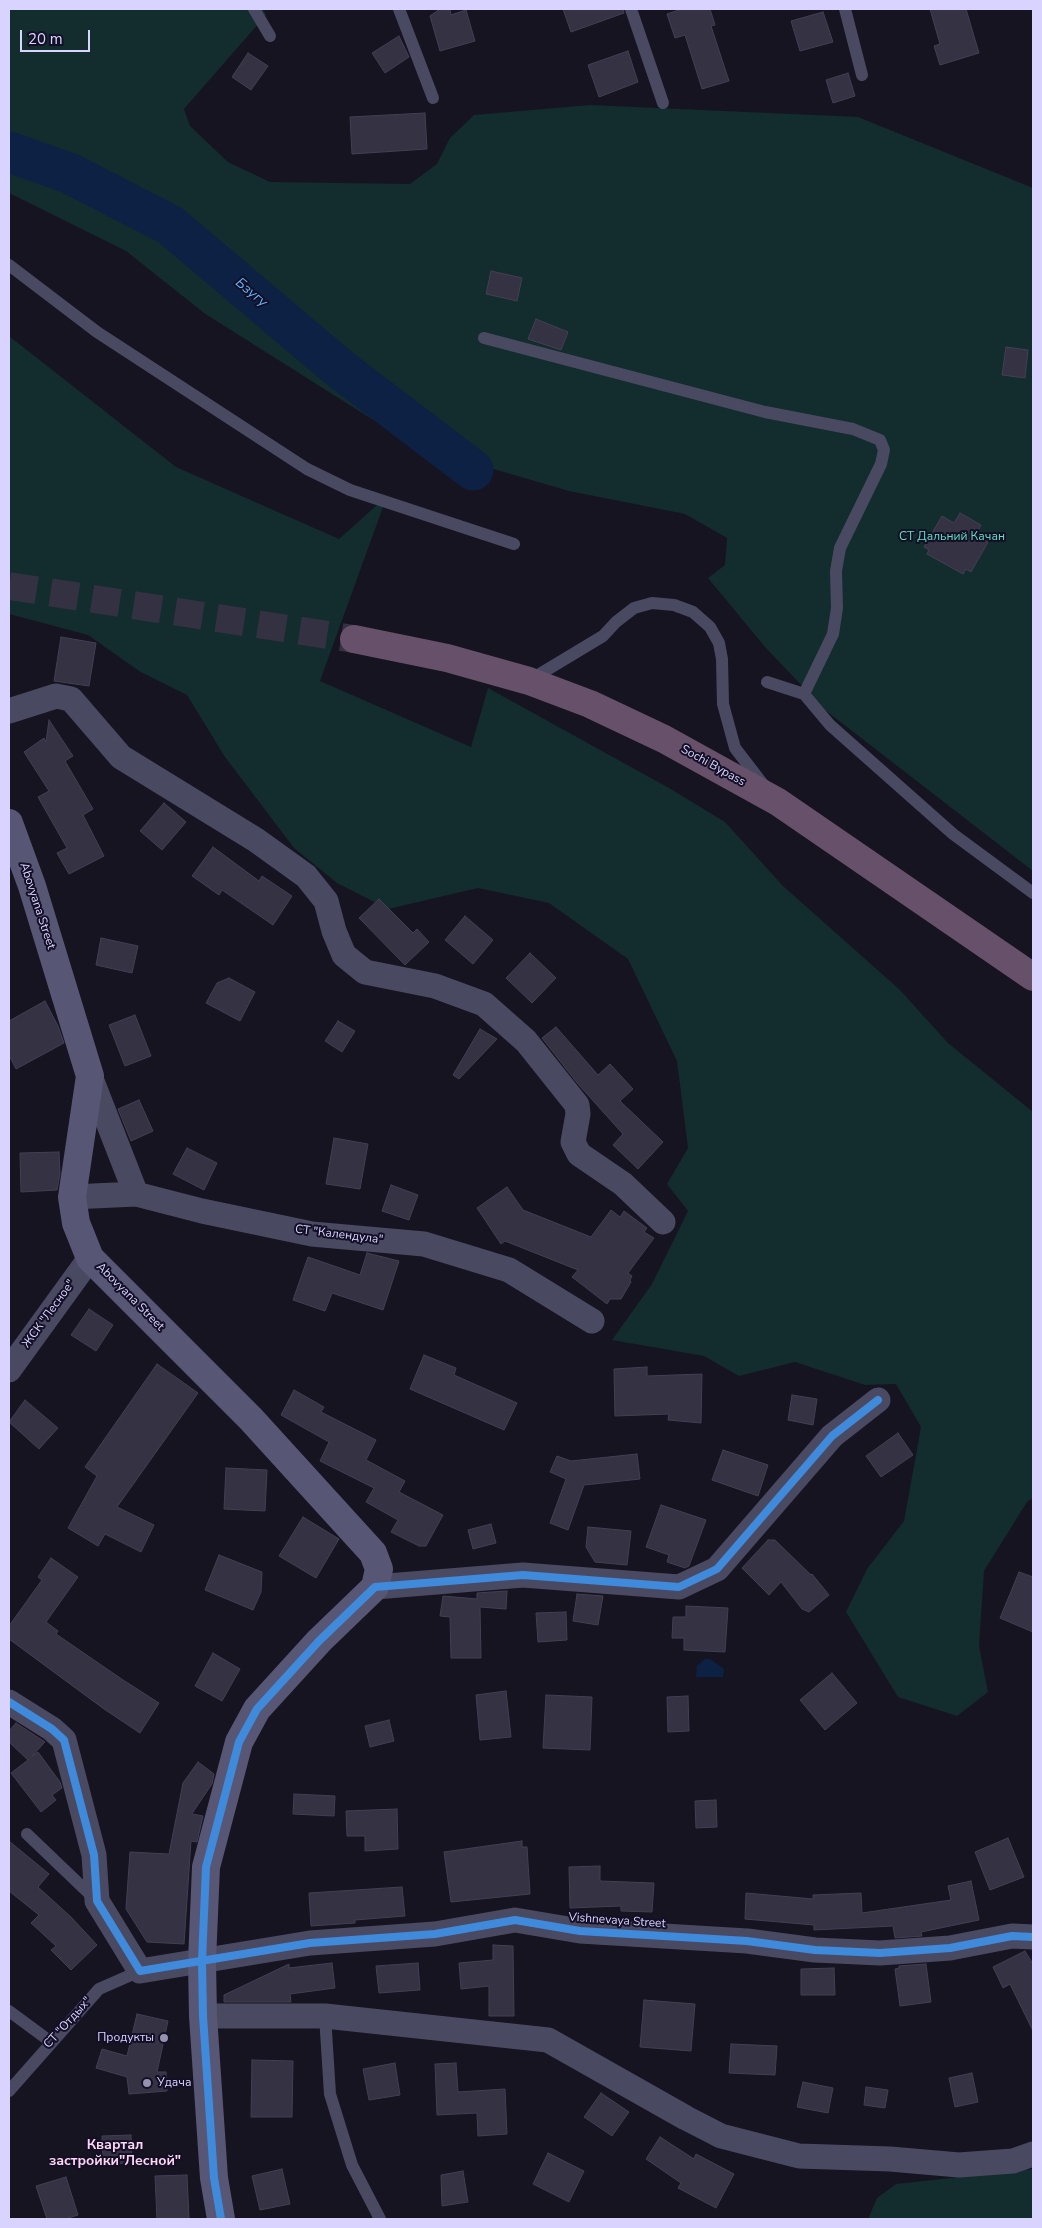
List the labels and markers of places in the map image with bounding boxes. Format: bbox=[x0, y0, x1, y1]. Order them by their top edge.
place label: Продукты bbox=[97, 2031, 154, 2045]
marker: Продукты bbox=[158, 2032, 170, 2044]
place label: Удача bbox=[157, 2076, 191, 2090]
marker: Удача bbox=[141, 2077, 153, 2089]

